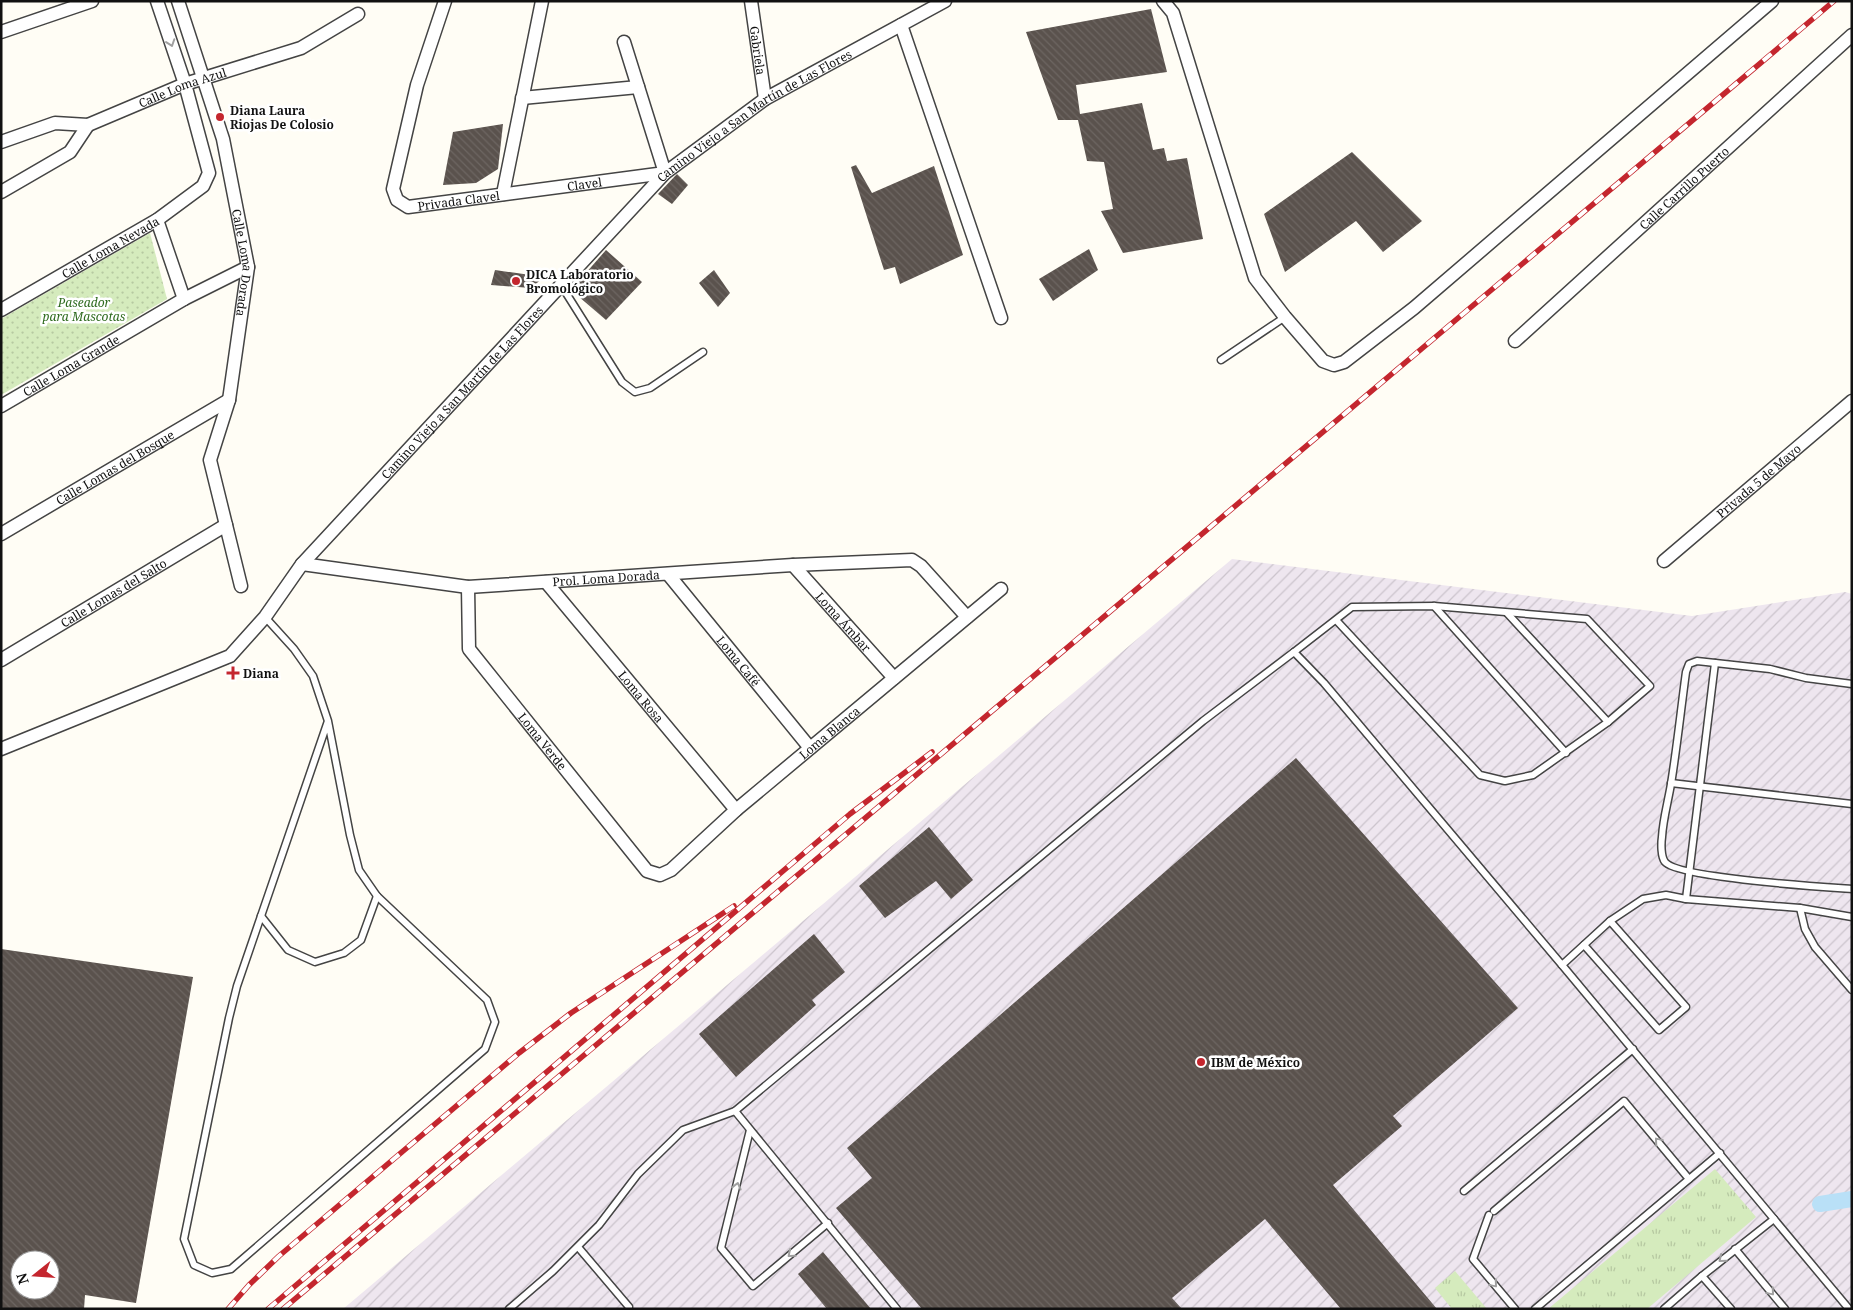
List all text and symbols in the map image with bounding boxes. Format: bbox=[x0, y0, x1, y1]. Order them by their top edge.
street label: Gabriela bbox=[746, 25, 770, 76]
one-way arrow bbox=[165, 38, 175, 46]
street label: Camino Viejo a San Martín de Las Flores bbox=[653, 45, 855, 186]
street label: Calle Loma Azul bbox=[136, 63, 229, 111]
place label: Diana Laura Riojas De Colosio bbox=[230, 102, 334, 133]
marker: Diana Laura Riojas De Colosio bbox=[214, 111, 226, 123]
street label: Calle Carrillo Puerto bbox=[1635, 142, 1733, 233]
street label: Clavel bbox=[566, 173, 603, 194]
street label: Privada Clavel bbox=[416, 186, 501, 214]
street label: Calle Loma Dorada bbox=[228, 207, 257, 318]
street label: Calle Loma Nevada bbox=[58, 212, 162, 282]
place label: DICA Laboratorio Bromológico bbox=[526, 266, 634, 297]
marker: DICA Laboratorio Bromológico bbox=[510, 275, 522, 287]
park label: Paseador para Mascotas bbox=[42, 294, 126, 325]
street label: Camino Viejo a San Martín de Las Flores bbox=[377, 302, 547, 482]
street label: Calle Loma Grande bbox=[20, 330, 122, 400]
street label: Calle Lomas del Bosque bbox=[53, 426, 177, 509]
street label: Privada 5 de Mayo bbox=[1713, 440, 1804, 521]
street label: Calle Lomas del Salto bbox=[57, 554, 170, 631]
street label: Prol. Loma Dorada bbox=[552, 566, 660, 590]
street label: Loma Ámbar bbox=[812, 588, 875, 656]
street label: Loma Café bbox=[713, 632, 765, 690]
place label: Diana bbox=[243, 665, 279, 682]
marker: Diana bbox=[227, 667, 239, 679]
street label: Loma Rosa bbox=[615, 667, 668, 726]
street label: Loma Blanca bbox=[795, 702, 863, 763]
street label: Loma Verde bbox=[515, 709, 571, 773]
place label: IBM de México bbox=[1211, 1054, 1300, 1071]
marker: IBM de México bbox=[1195, 1056, 1207, 1068]
one-way arrow bbox=[1654, 1138, 1663, 1147]
one-way arrow bbox=[731, 1182, 742, 1191]
one-way arrow bbox=[787, 1249, 796, 1258]
north arrow bbox=[10, 1250, 60, 1300]
one-way arrow bbox=[1718, 1254, 1727, 1263]
text: N bbox=[11, 1271, 33, 1287]
one-way arrow bbox=[1489, 1278, 1498, 1287]
one-way arrow bbox=[1765, 1286, 1774, 1295]

